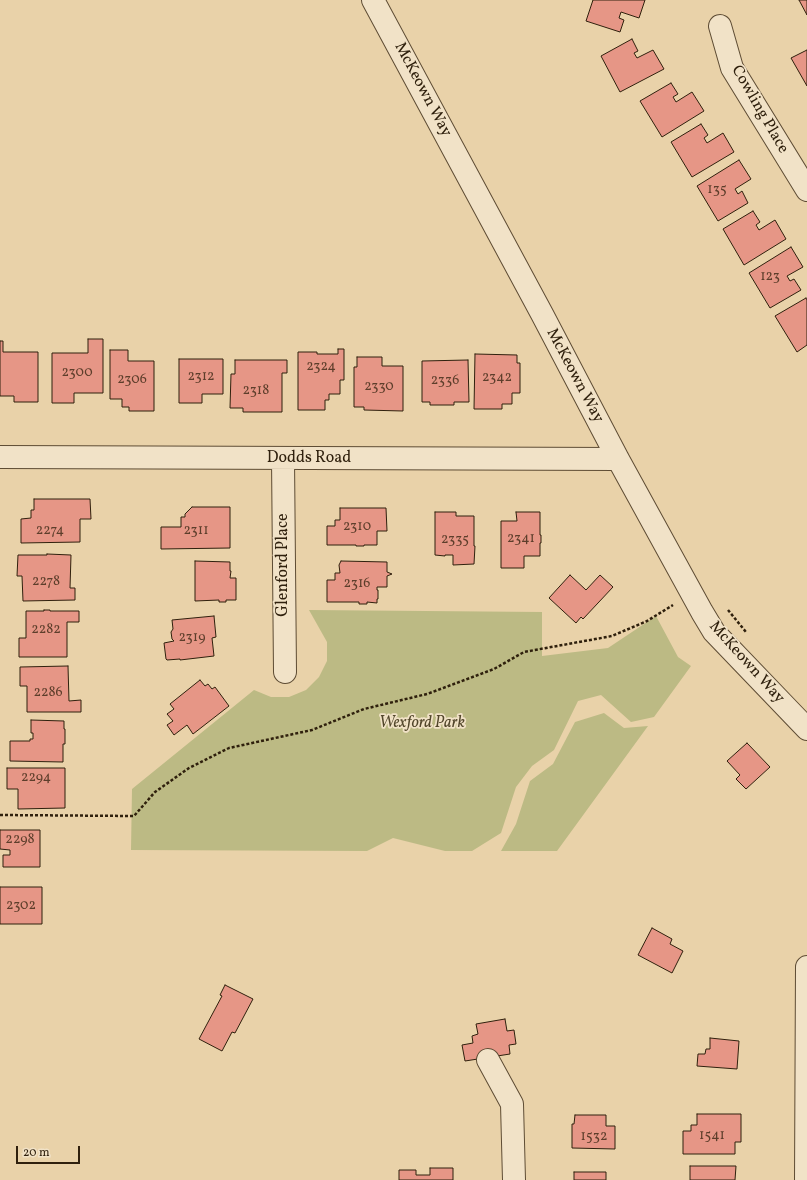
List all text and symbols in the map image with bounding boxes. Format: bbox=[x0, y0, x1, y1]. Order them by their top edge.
street label: McKeown Way bbox=[389, 40, 455, 140]
street label: Cowling Place bbox=[726, 63, 792, 157]
house number: 135 bbox=[707, 182, 727, 198]
house number: 123 bbox=[760, 269, 780, 285]
street label: McKeown Way bbox=[541, 326, 607, 426]
house number: 2324 bbox=[306, 359, 336, 375]
house number: 2300 bbox=[61, 365, 93, 381]
house number: 2312 bbox=[187, 369, 215, 385]
house number: 2342 bbox=[482, 370, 512, 386]
house number: 2306 bbox=[117, 372, 147, 388]
house number: 2336 bbox=[431, 373, 459, 389]
house number: 2330 bbox=[364, 379, 394, 395]
house number: 2318 bbox=[243, 383, 269, 399]
street label: Dodds Road bbox=[267, 449, 351, 469]
street label: Glenford Place bbox=[274, 513, 294, 617]
house number: 2310 bbox=[343, 519, 371, 535]
house number: 2274 bbox=[36, 523, 64, 539]
house number: 2311 bbox=[183, 523, 209, 539]
house number: 2341 bbox=[507, 531, 535, 547]
house number: 2335 bbox=[441, 532, 469, 548]
house number: 2278 bbox=[32, 574, 60, 590]
house number: 2316 bbox=[344, 576, 370, 592]
street label: McKeown Way bbox=[704, 618, 788, 708]
house number: 2282 bbox=[31, 622, 61, 638]
house number: 2319 bbox=[179, 630, 205, 646]
house number: 2286 bbox=[33, 685, 63, 701]
park label: Wexford Park bbox=[379, 714, 465, 734]
house number: 2294 bbox=[21, 770, 51, 786]
house number: 2298 bbox=[5, 832, 35, 848]
house number: 2302 bbox=[6, 898, 36, 914]
house number: 1541 bbox=[699, 1128, 725, 1144]
house number: 1532 bbox=[581, 1129, 607, 1145]
scale bar bbox=[18, 1138, 82, 1164]
text: 20 m bbox=[23, 1145, 50, 1161]

